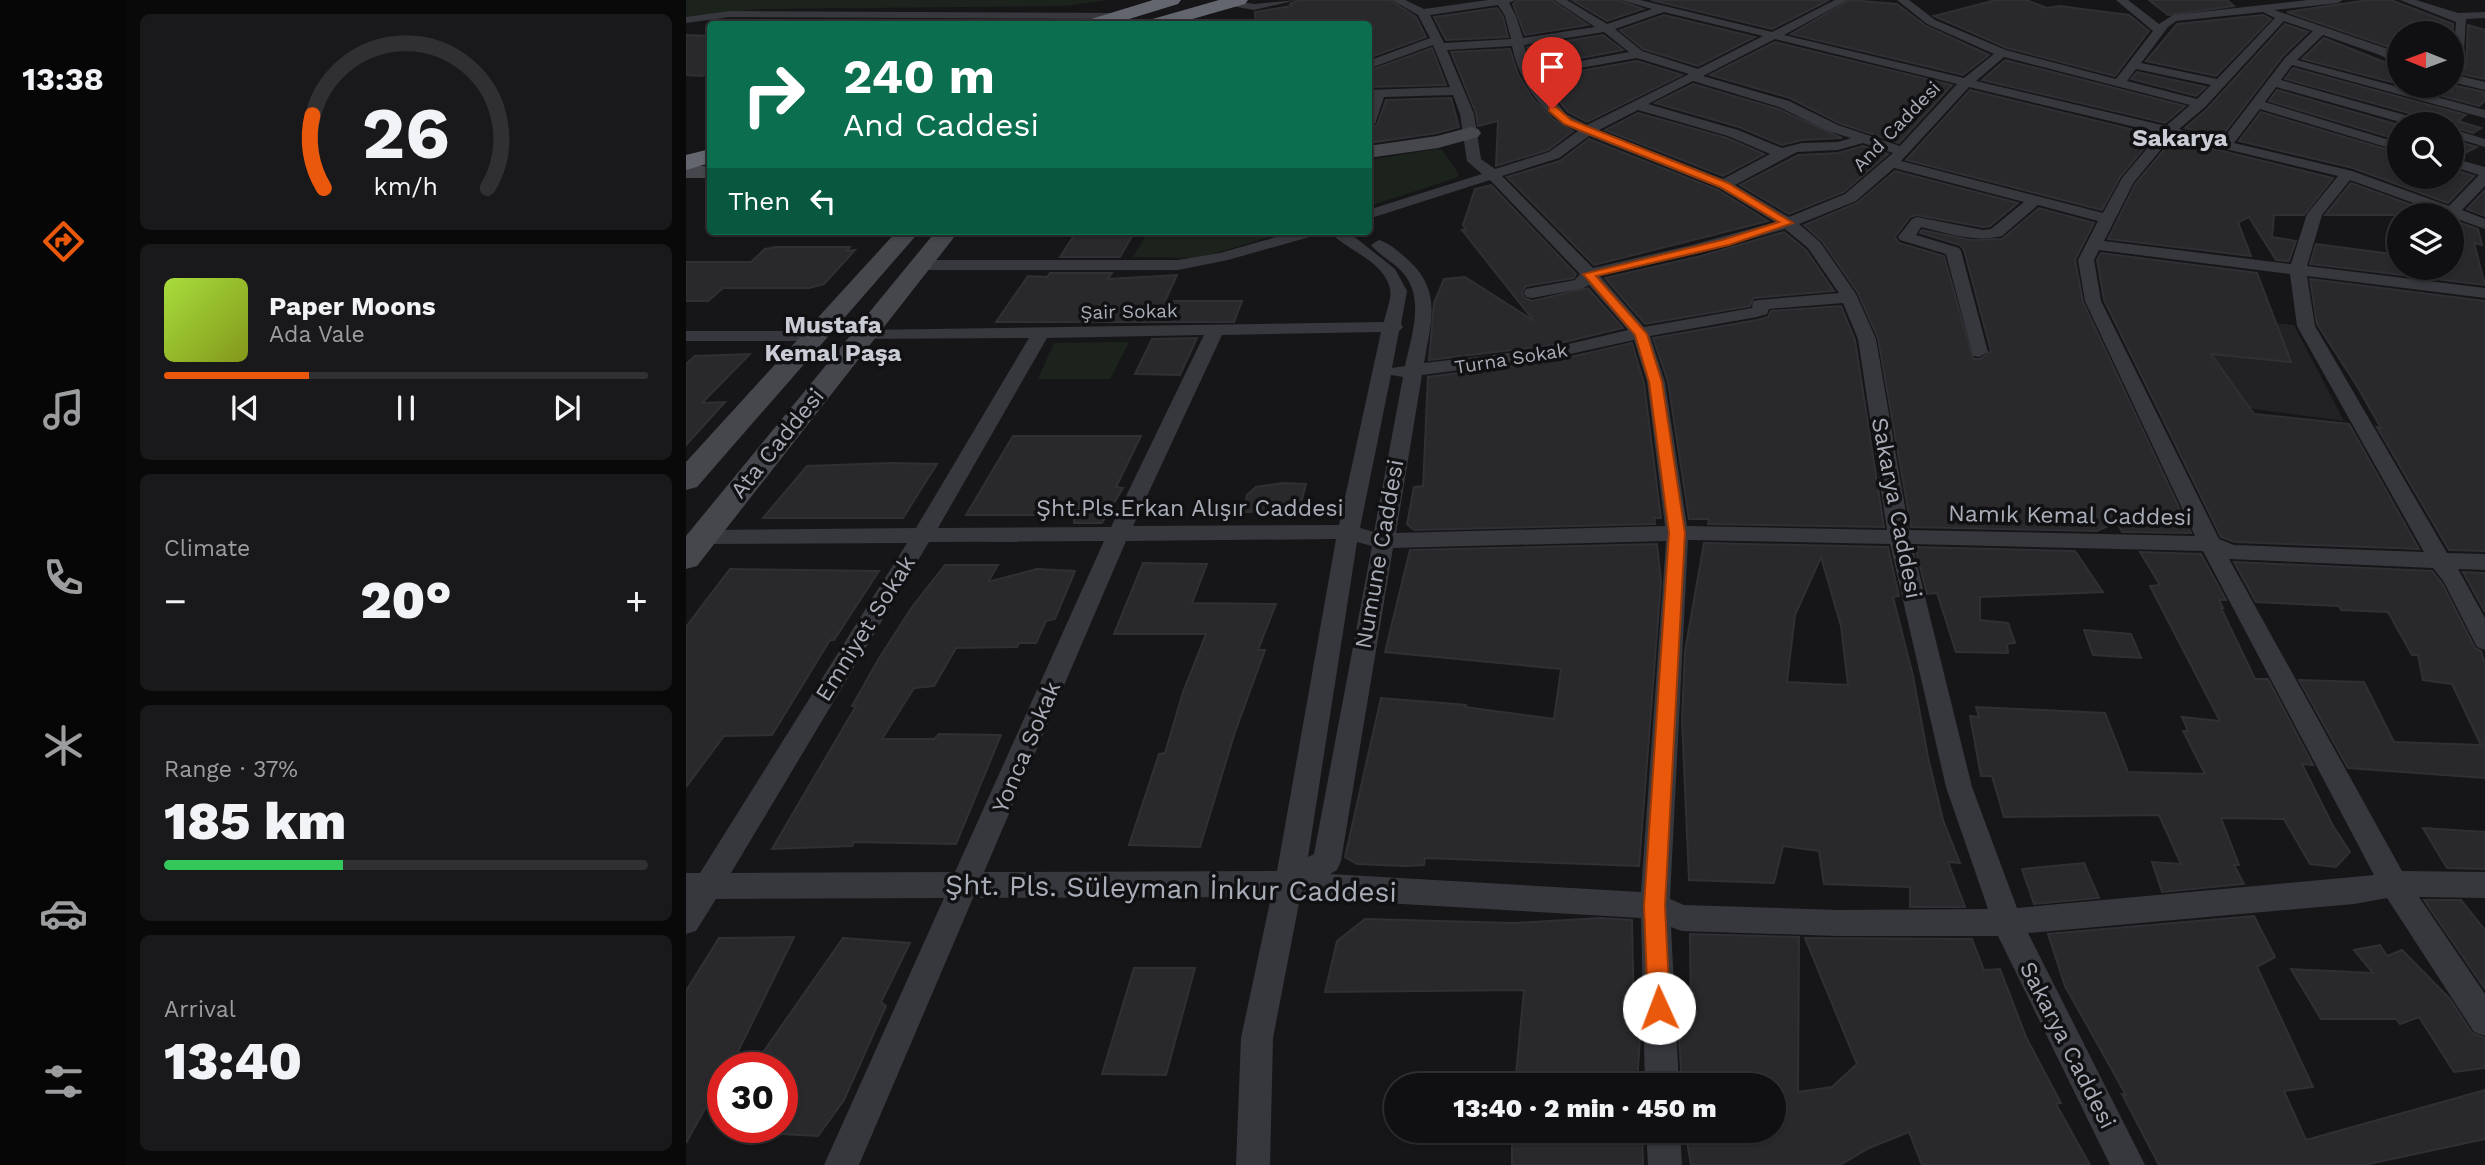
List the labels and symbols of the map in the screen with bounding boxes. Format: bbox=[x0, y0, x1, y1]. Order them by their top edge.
north arrow bbox=[2387, 21, 2464, 98]
pin bbox=[1522, 37, 1582, 109]
street label: And Caddesi bbox=[1848, 77, 1945, 176]
district label: Sakarya bbox=[2132, 124, 2228, 152]
street label: Şair Sokak bbox=[1080, 299, 1178, 324]
district label: Mustafa Kemal Paşa bbox=[764, 311, 902, 367]
street label: Turna Sokak bbox=[1453, 338, 1569, 379]
street label: Ata Caddesi bbox=[725, 383, 830, 504]
street label: Sakarya Caddesi bbox=[1866, 415, 1927, 601]
street label: Numune Caddesi bbox=[1350, 457, 1409, 651]
street label: Şht.Pls.Erkan Alışır Caddesi bbox=[1036, 495, 1344, 522]
street label: Namık Kemal Caddesi bbox=[1948, 500, 2192, 531]
street label: Emniyet Sokak bbox=[810, 550, 921, 706]
street label: Yonca Sokak bbox=[987, 677, 1066, 817]
street label: Şht. Pls. Süleyman İnkur Caddesi bbox=[945, 868, 1397, 909]
street label: Sakarya Caddesi bbox=[2014, 957, 2121, 1133]
position arrow bbox=[1622, 971, 1696, 1045]
speed limit sign: 30 bbox=[707, 1052, 798, 1143]

